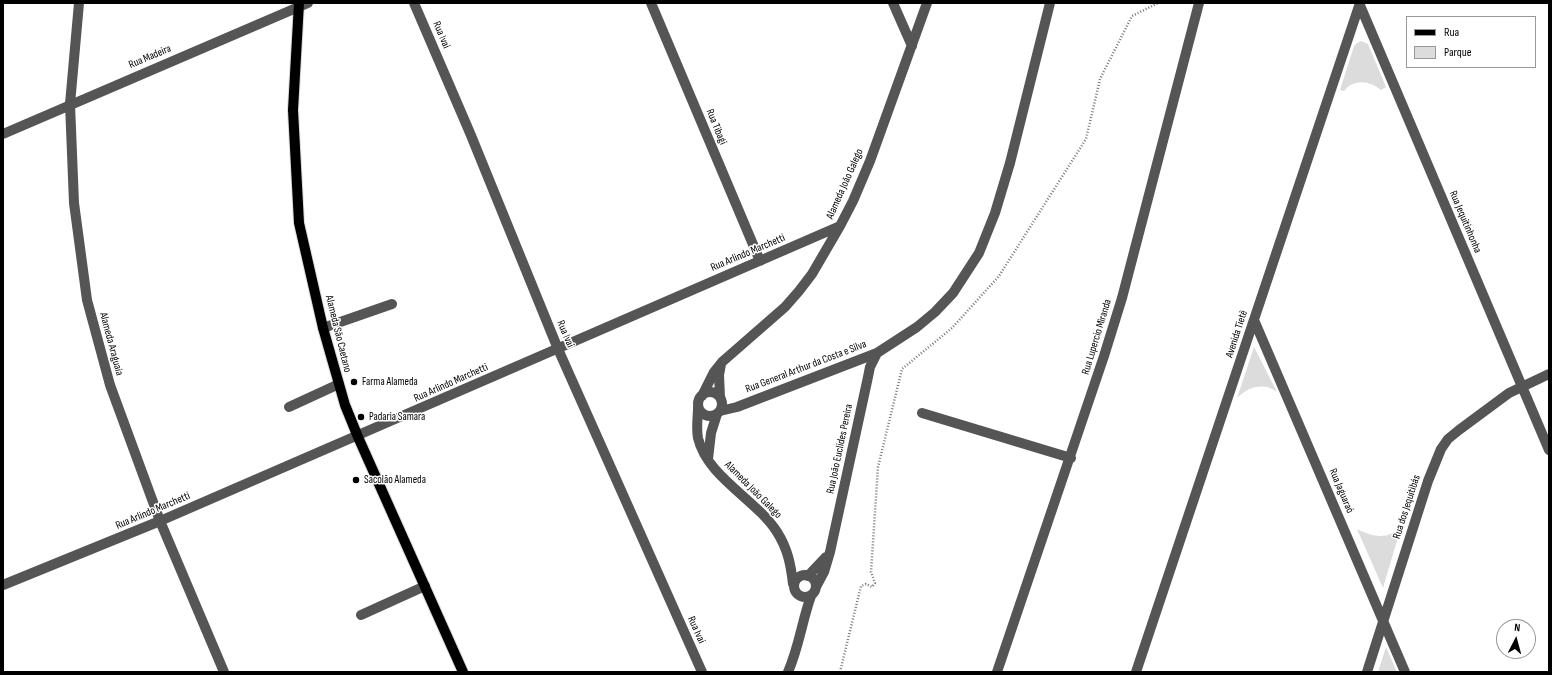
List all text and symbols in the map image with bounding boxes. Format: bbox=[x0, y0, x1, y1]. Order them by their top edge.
legend bbox=[1406, 16, 1536, 68]
street label: Rua Ivai bbox=[429, 19, 453, 51]
text: Rua bbox=[1444, 25, 1459, 40]
street label: Rua Madeira bbox=[127, 42, 173, 72]
text: Parque bbox=[1444, 45, 1472, 60]
street label: Rua Tibagi bbox=[703, 107, 729, 147]
street label: Alameda João Galego bbox=[824, 147, 866, 221]
street label: Rua Jequitinhonha bbox=[1446, 189, 1484, 255]
street label: Rua Arlindo Marchetti bbox=[709, 231, 787, 275]
street label: Alameda São Caetano bbox=[322, 294, 354, 374]
street label: Rua Lupercio Miranda bbox=[1079, 298, 1115, 376]
street label: Avenida Tietê bbox=[1223, 309, 1251, 359]
street label: Alameda Araguaia bbox=[96, 311, 126, 377]
street label: Rua Ivai bbox=[553, 318, 577, 350]
street label: Rua General Arthur da Costa e Silva bbox=[744, 338, 868, 396]
street label: Rua Arlindo Marchetti bbox=[412, 361, 490, 405]
place label: Farma Alameda bbox=[362, 375, 418, 389]
marker: Farma Alameda bbox=[349, 377, 359, 387]
street label: Rua João Euclides Pereira bbox=[824, 403, 856, 495]
place label: Padaria Samara bbox=[369, 410, 425, 424]
marker: Padaria Samara bbox=[356, 412, 366, 422]
street label: Alameda João Galego bbox=[722, 459, 784, 521]
street label: Rua Jaguaraó bbox=[1326, 467, 1356, 515]
place label: Sacolão Alameda bbox=[364, 473, 426, 487]
street label: Rua dos Jequitibás bbox=[1390, 473, 1424, 541]
marker: Sacolão Alameda bbox=[351, 475, 361, 485]
street label: Rua Arlindo Marchetti bbox=[114, 489, 192, 533]
street label: Rua Ivai bbox=[684, 614, 708, 646]
north arrow bbox=[1496, 619, 1536, 659]
text: N bbox=[1514, 621, 1521, 634]

